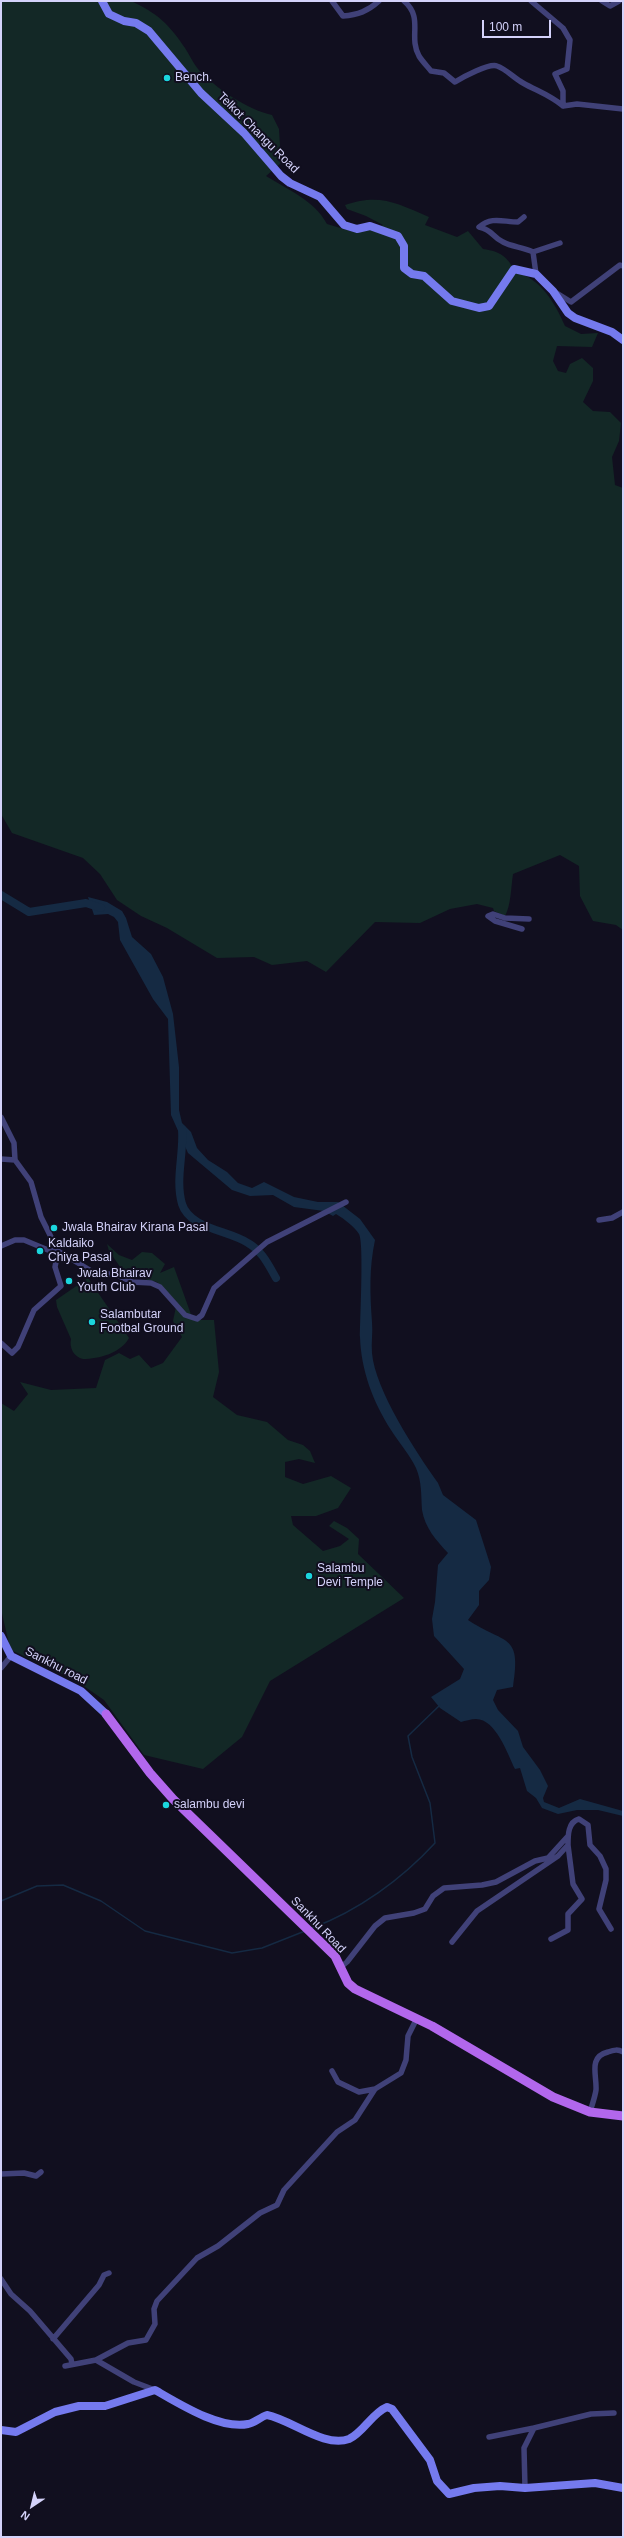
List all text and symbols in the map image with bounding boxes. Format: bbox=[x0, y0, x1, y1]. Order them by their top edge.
scale bar bbox=[484, 12, 553, 38]
text: 100 m bbox=[489, 20, 522, 34]
place label: Bench. bbox=[175, 71, 212, 85]
marker: Bench. bbox=[162, 73, 172, 83]
street label: Telkot Changu Road bbox=[214, 89, 302, 177]
place label: Jwala Bhairav Kirana Pasal bbox=[62, 1221, 208, 1235]
marker: Jwala Bhairav Kirana Pasal bbox=[49, 1223, 59, 1233]
place label: Kaldaiko Chiya Pasal bbox=[48, 1237, 112, 1265]
marker: Kaldaiko Chiya Pasal bbox=[35, 1246, 45, 1256]
place label: Jwala Bhairav Youth Club bbox=[77, 1267, 152, 1295]
marker: Jwala Bhairav Youth Club bbox=[64, 1276, 74, 1286]
place label: Salambutar Footbal Ground bbox=[100, 1308, 183, 1336]
marker: Salambutar Footbal Ground bbox=[87, 1317, 97, 1327]
place label: Salambu Devi Temple bbox=[317, 1562, 383, 1590]
marker: Salambu Devi Temple bbox=[304, 1571, 314, 1581]
street label: Sankhu road bbox=[22, 1644, 90, 1688]
place label: salambu devi bbox=[174, 1798, 245, 1812]
marker: salambu devi bbox=[161, 1800, 171, 1810]
street label: Sankhu Road bbox=[288, 1894, 348, 1956]
north arrow bbox=[12, 2486, 52, 2526]
text: N bbox=[18, 2509, 32, 2523]

